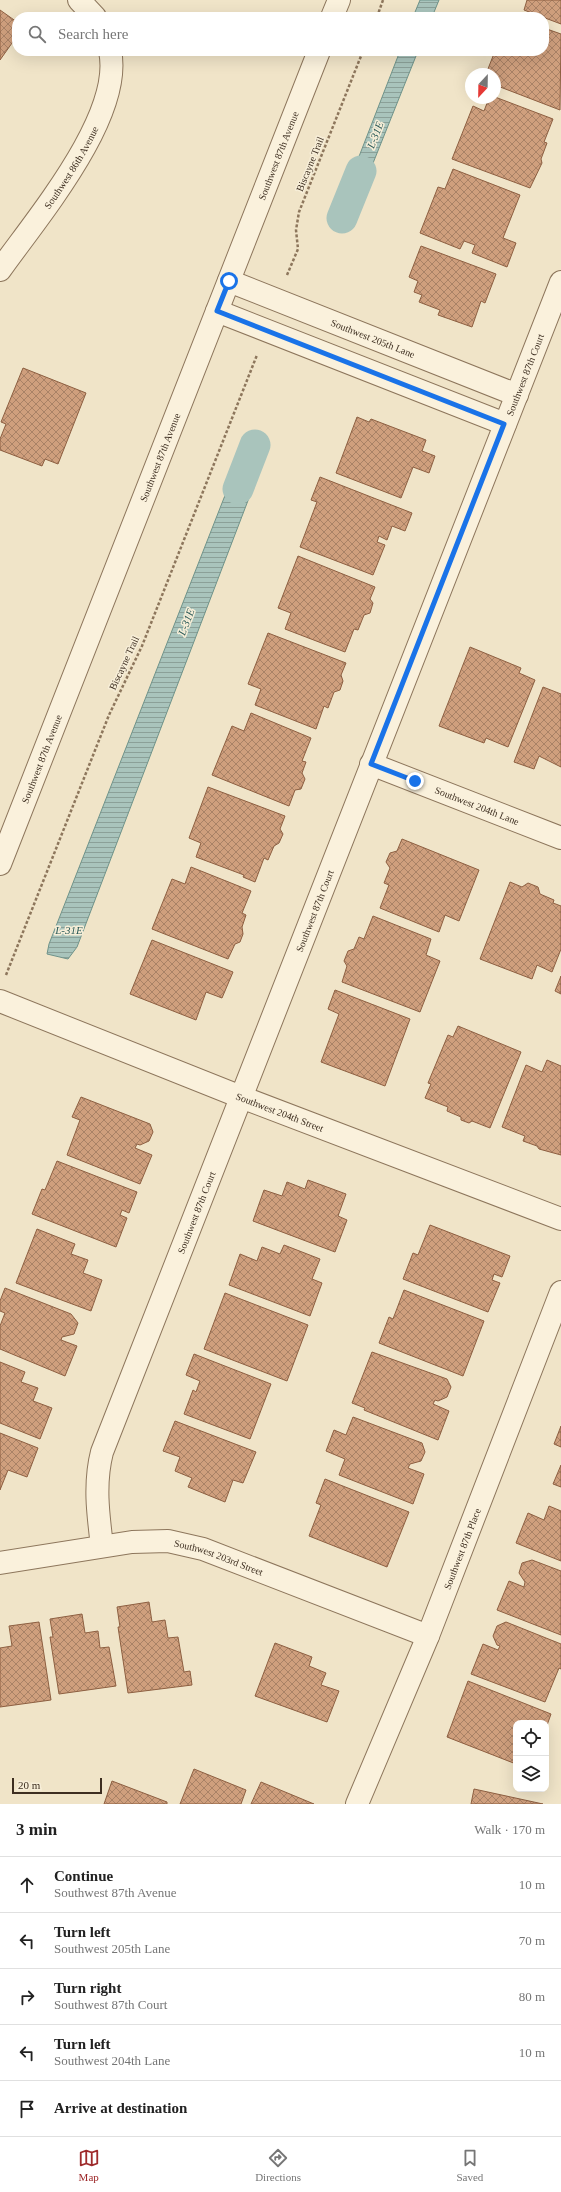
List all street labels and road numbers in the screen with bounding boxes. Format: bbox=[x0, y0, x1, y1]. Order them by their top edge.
street label: Southwest 87th Avenue bbox=[256, 109, 301, 202]
street label: Southwest 86th Avenue bbox=[41, 124, 100, 211]
street label: Biscayne Trail bbox=[294, 135, 326, 193]
street label: Southwest 205th Lane bbox=[329, 316, 417, 360]
street label: Southwest 87th Court bbox=[504, 332, 546, 417]
street label: Southwest 87th Avenue bbox=[137, 411, 182, 503]
street label: Biscayne Trail bbox=[107, 634, 141, 692]
street label: Southwest 87th Avenue bbox=[19, 712, 64, 805]
street label: Southwest 204th Lane bbox=[434, 784, 521, 827]
street label: Southwest 87th Court bbox=[293, 868, 335, 953]
street label: Southwest 204th Street bbox=[234, 1090, 325, 1134]
street label: Southwest 87th Court bbox=[175, 1170, 217, 1255]
street label: Southwest 87th Place bbox=[441, 1506, 483, 1591]
street label: Southwest 203rd Street bbox=[173, 1537, 265, 1577]

